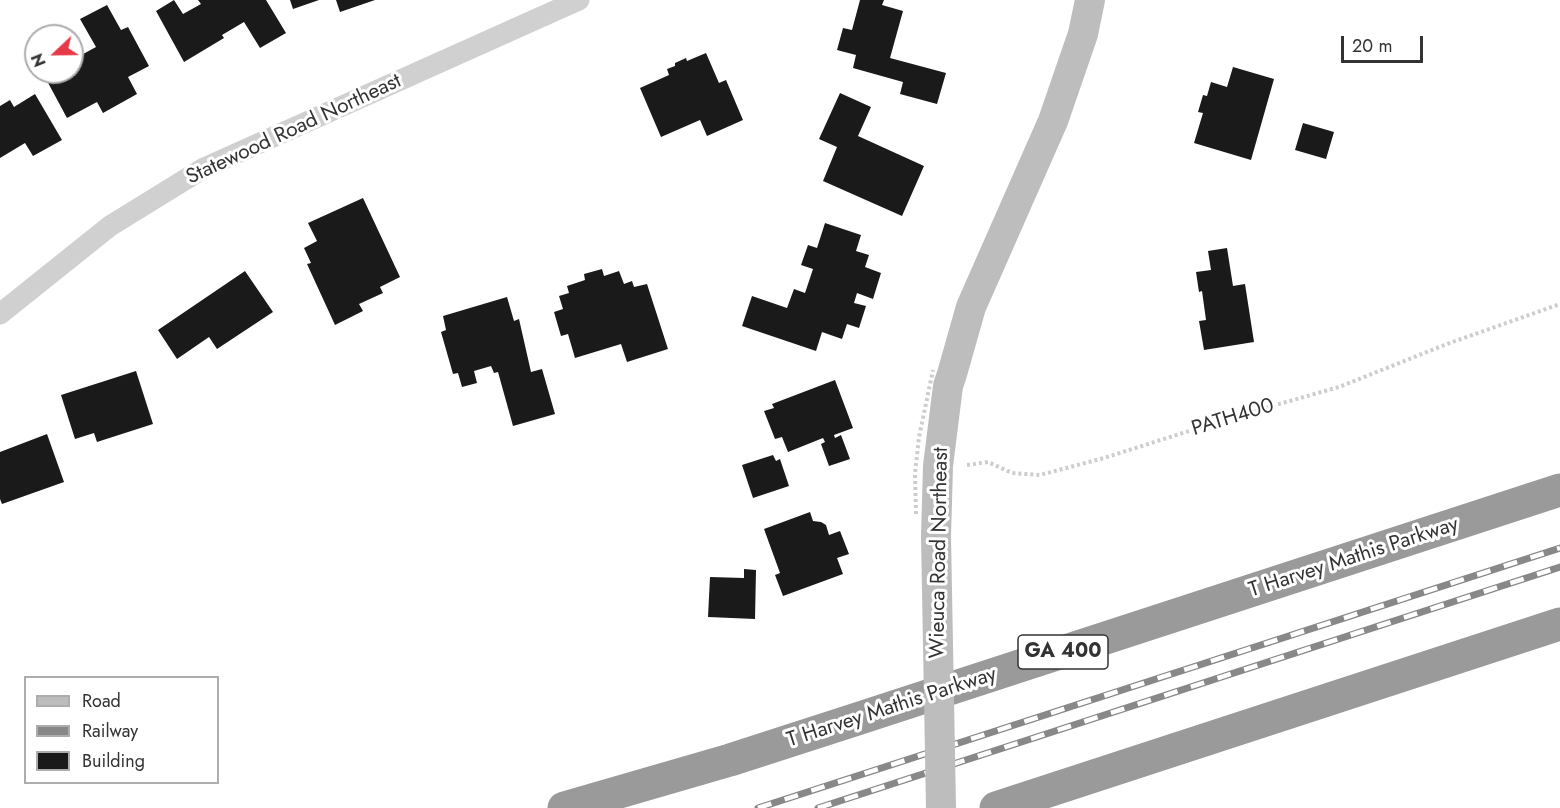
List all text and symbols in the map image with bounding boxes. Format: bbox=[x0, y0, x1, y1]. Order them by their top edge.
north arrow bbox=[24, 24, 84, 84]
scale bar bbox=[1344, 24, 1426, 62]
text: 20 m bbox=[1352, 33, 1392, 59]
text: N bbox=[26, 50, 52, 70]
street label: Statewood Road Northeast bbox=[182, 69, 406, 191]
street label: PATH400 bbox=[1189, 394, 1277, 442]
street label: Wieuca Road Northeast bbox=[926, 447, 954, 659]
street label: T Harvey Mathis Parkway bbox=[1246, 512, 1462, 604]
road number: GA 400 bbox=[1018, 635, 1108, 669]
street label: T Harvey Mathis Parkway bbox=[784, 662, 1000, 754]
legend bbox=[24, 676, 219, 784]
text: Road bbox=[82, 688, 121, 714]
text: Railway bbox=[82, 718, 138, 744]
text: Building bbox=[82, 748, 145, 774]

